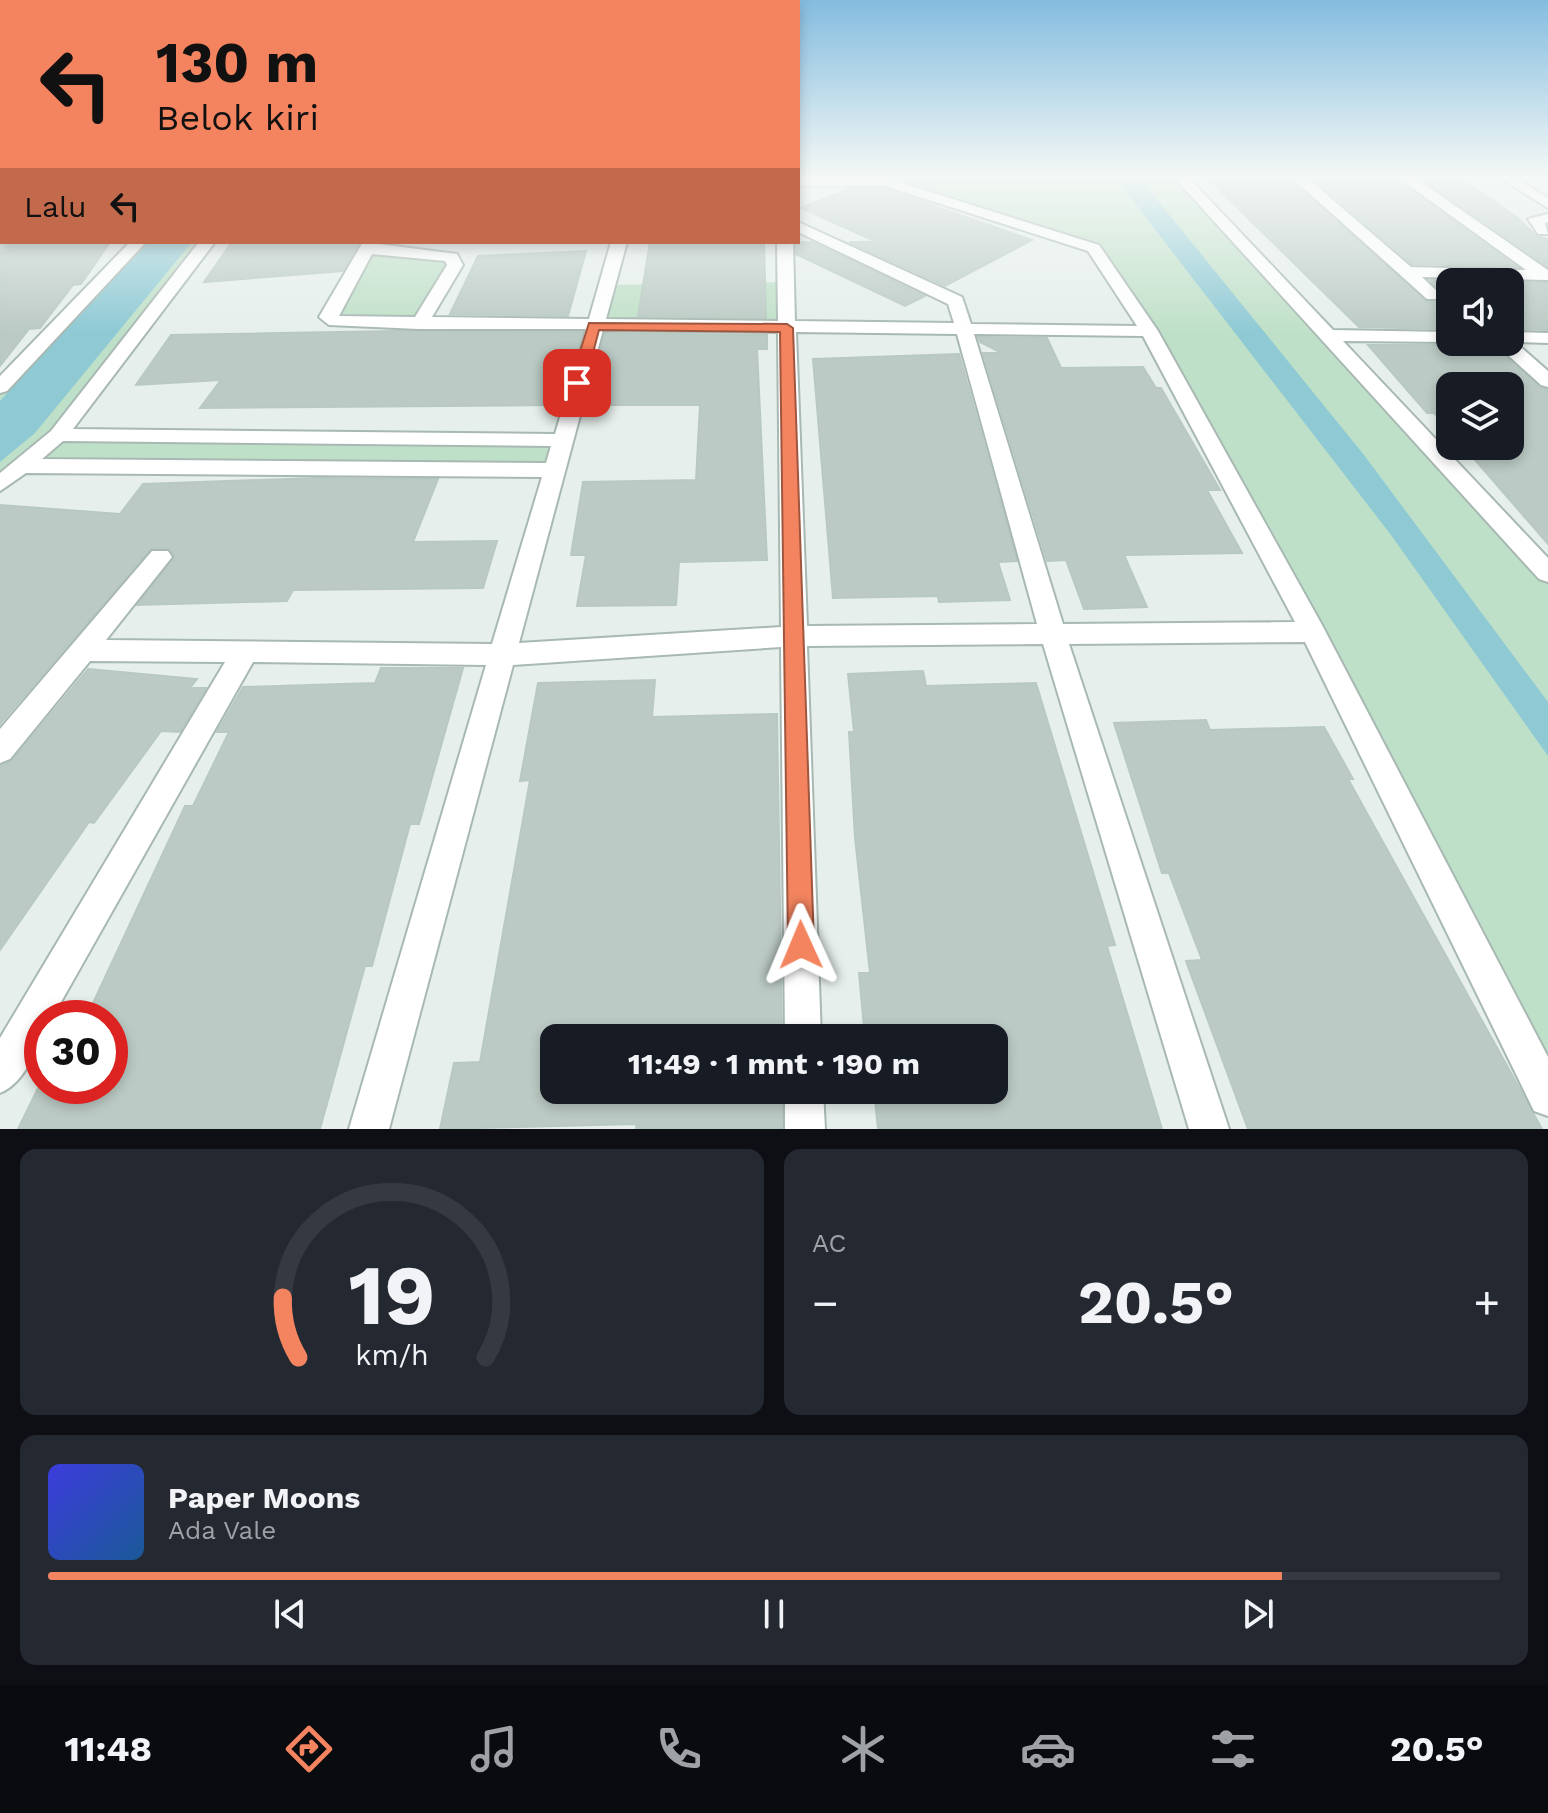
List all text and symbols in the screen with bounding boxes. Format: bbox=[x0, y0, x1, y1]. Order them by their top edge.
text: 130 m bbox=[156, 30, 318, 96]
icon: left bbox=[24, 32, 128, 136]
text: Belok kiri bbox=[156, 97, 319, 139]
icon: left bbox=[103, 184, 147, 228]
text: Lalu bbox=[24, 189, 87, 224]
map controls bbox=[1436, 268, 1524, 460]
button: sound bbox=[1436, 268, 1524, 356]
pin bbox=[543, 349, 611, 417]
icon: arrive bbox=[555, 361, 599, 405]
button: layers bbox=[1436, 372, 1524, 460]
position arrow bbox=[759, 903, 843, 987]
speed limit sign: 30 bbox=[24, 1000, 128, 1104]
text: 11:49 · 1 mnt · 190 m bbox=[628, 1046, 920, 1081]
text: AC bbox=[812, 1228, 846, 1258]
text: 19 bbox=[348, 1247, 436, 1344]
text: 20.5° bbox=[1078, 1267, 1234, 1338]
text: − bbox=[812, 1277, 839, 1329]
text: + bbox=[1473, 1277, 1500, 1329]
text: km/h bbox=[355, 1338, 429, 1372]
text: Paper Moons bbox=[168, 1480, 360, 1515]
text: Ada Vale bbox=[168, 1515, 276, 1545]
icon: previous bbox=[268, 1592, 312, 1636]
icon: pause bbox=[752, 1592, 796, 1636]
icon: next bbox=[1236, 1592, 1280, 1636]
icon: directions bbox=[281, 1721, 337, 1777]
icon: music bbox=[466, 1721, 522, 1777]
icon: phone bbox=[651, 1721, 707, 1777]
icon: climate bbox=[835, 1721, 891, 1777]
icon: car bbox=[1020, 1721, 1076, 1777]
icon: filters bbox=[1205, 1721, 1261, 1777]
text: 11:48 bbox=[64, 1728, 152, 1770]
text: 20.5° bbox=[1390, 1728, 1483, 1770]

